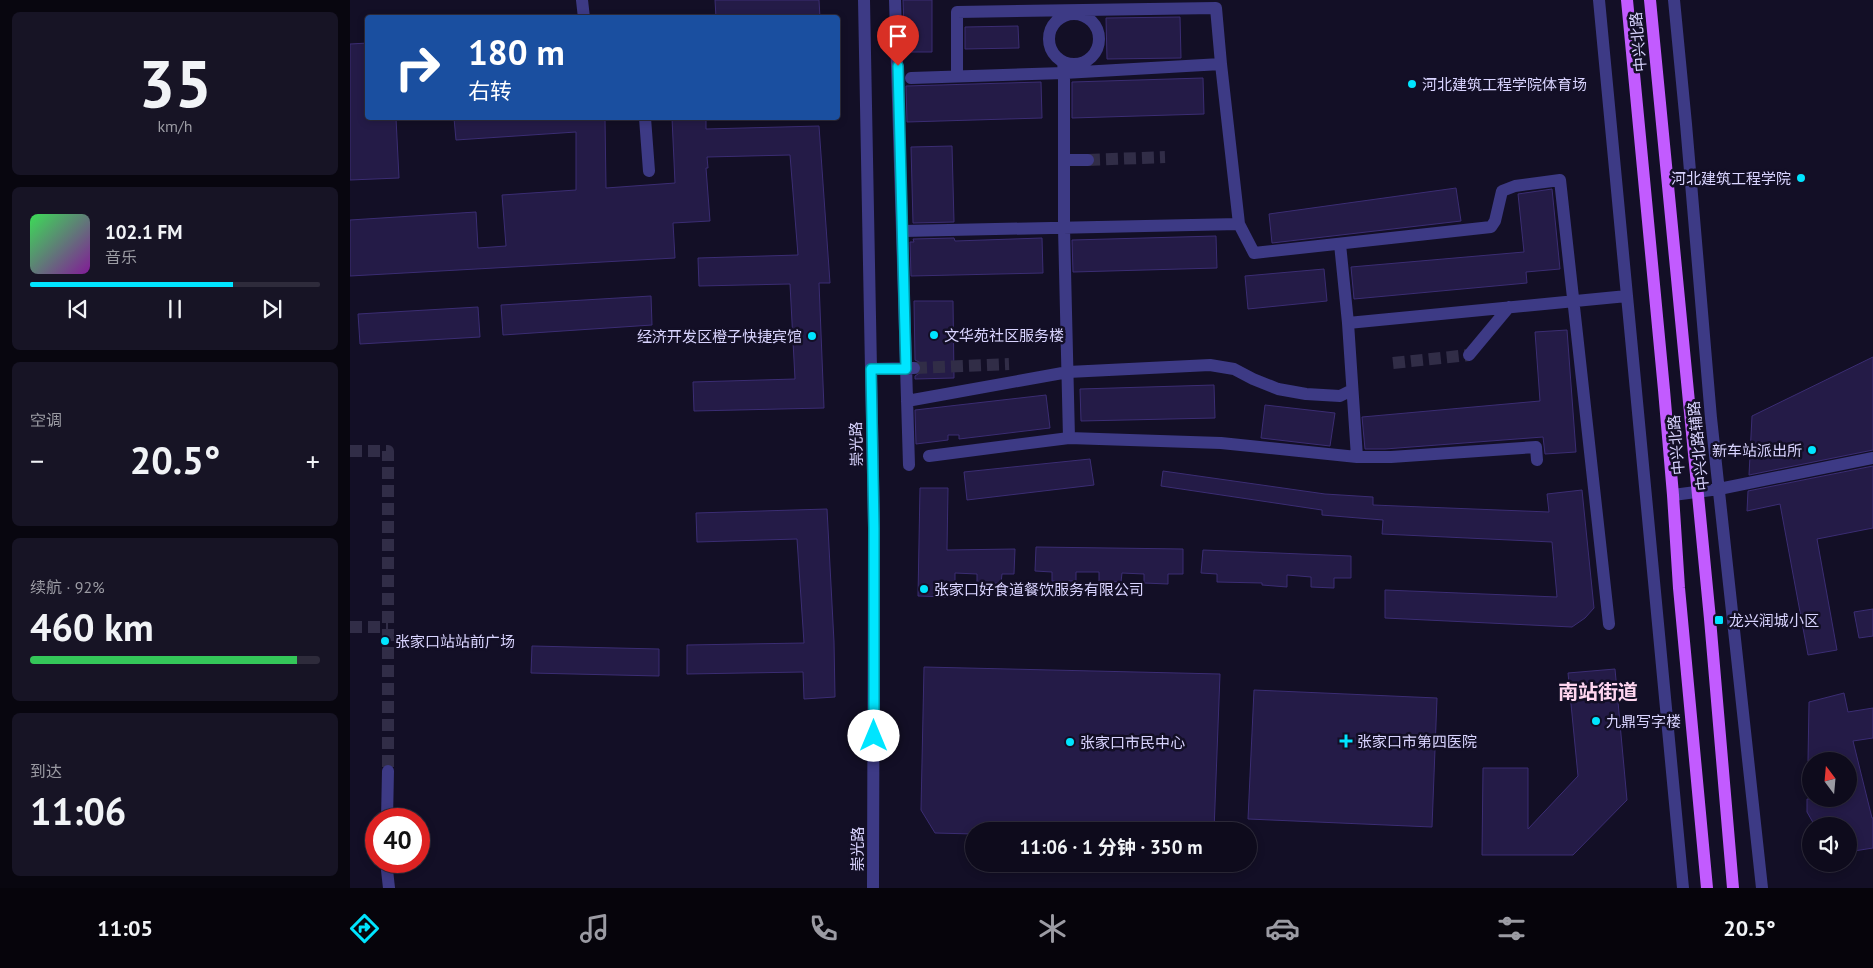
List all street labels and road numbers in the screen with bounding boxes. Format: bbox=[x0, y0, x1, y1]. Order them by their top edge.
street label: 中兴北路 bbox=[1626, 11, 1650, 73]
street label: 中兴北路辅路 bbox=[1684, 400, 1712, 492]
street label: 中兴北路 bbox=[1664, 414, 1688, 476]
street label: 崇光路 bbox=[846, 421, 866, 467]
street label: 崇光路 bbox=[848, 826, 867, 872]

